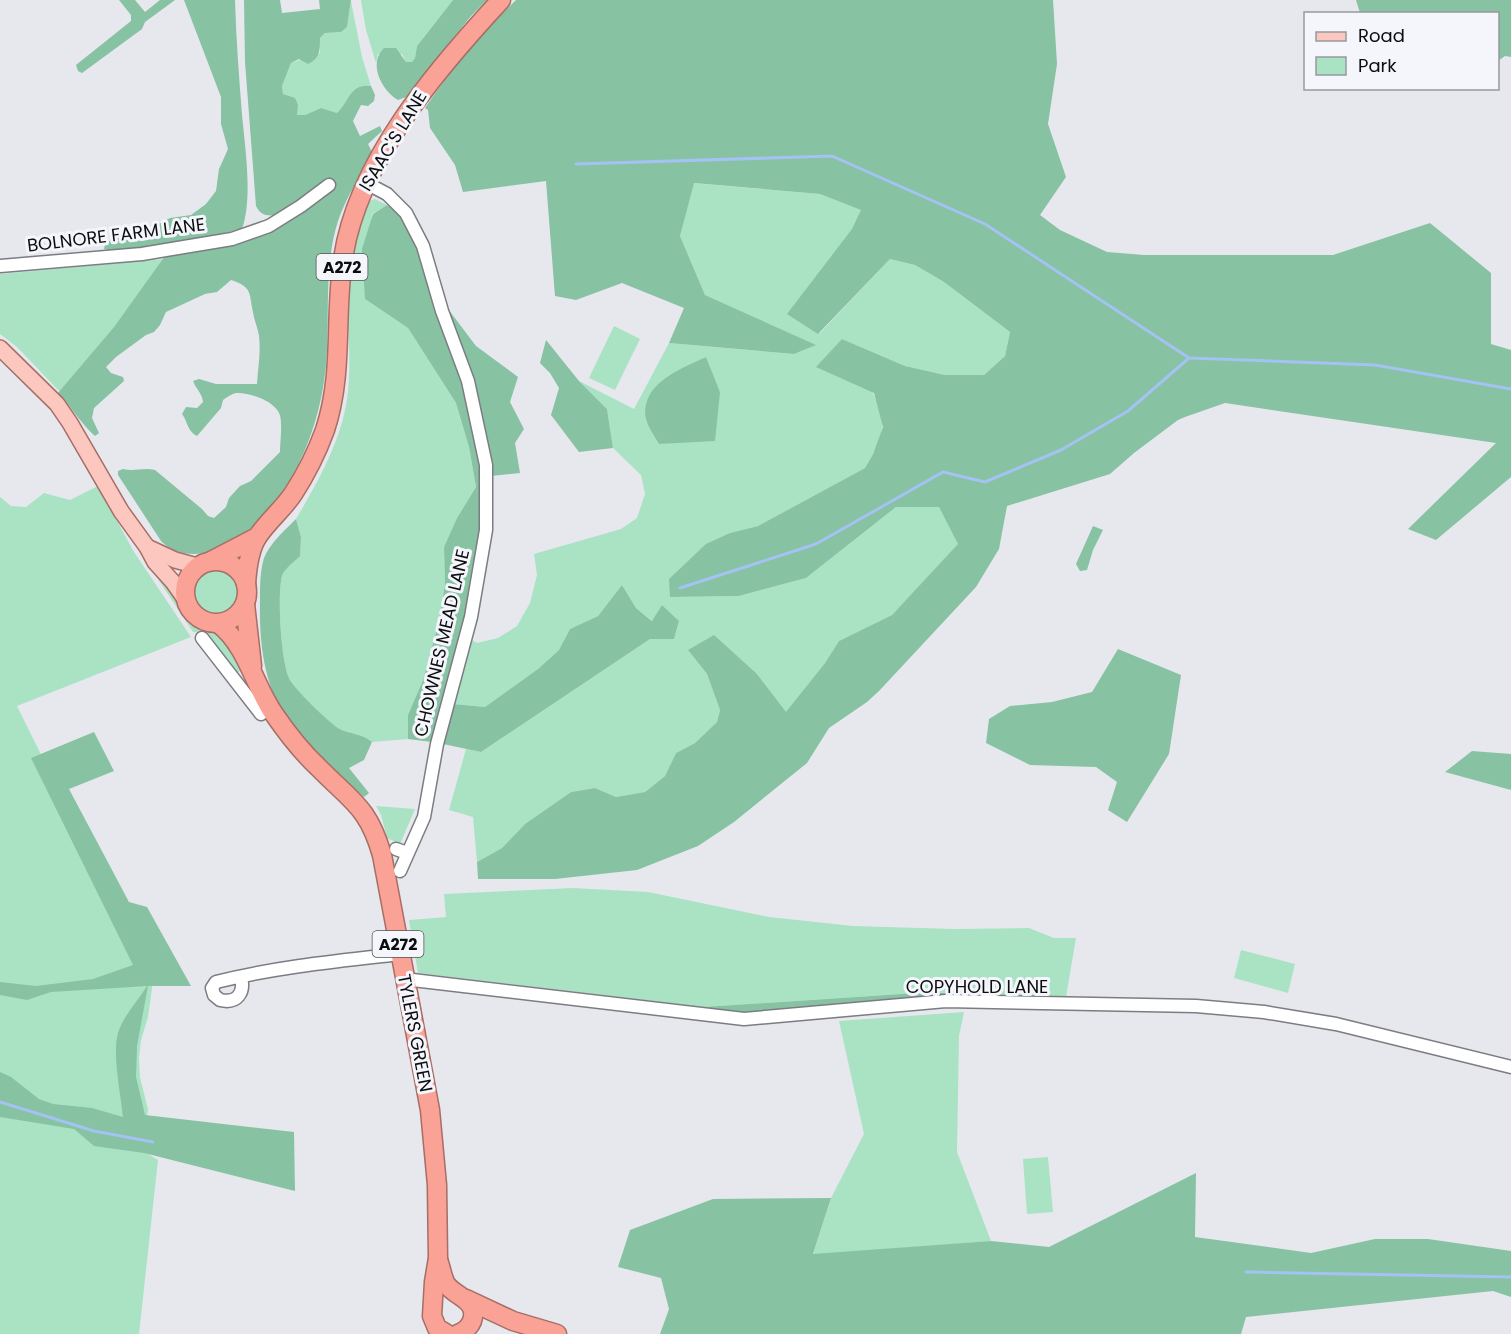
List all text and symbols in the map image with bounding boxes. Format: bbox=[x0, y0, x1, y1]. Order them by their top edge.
legend bbox=[1304, 12, 1499, 90]
text: Road bbox=[1358, 23, 1405, 48]
text: Park bbox=[1358, 53, 1397, 78]
street label: ISAAC'S LANE bbox=[353, 86, 432, 196]
street label: BOLNORE FARM LANE bbox=[26, 211, 206, 258]
road number: A272 bbox=[316, 254, 368, 280]
street label: CHOWNES MEAD LANE bbox=[408, 547, 475, 739]
road number: A272 bbox=[372, 931, 424, 957]
street label: TYLERS GREEN bbox=[392, 972, 439, 1094]
street label: COPYHOLD LANE bbox=[906, 974, 1048, 999]

